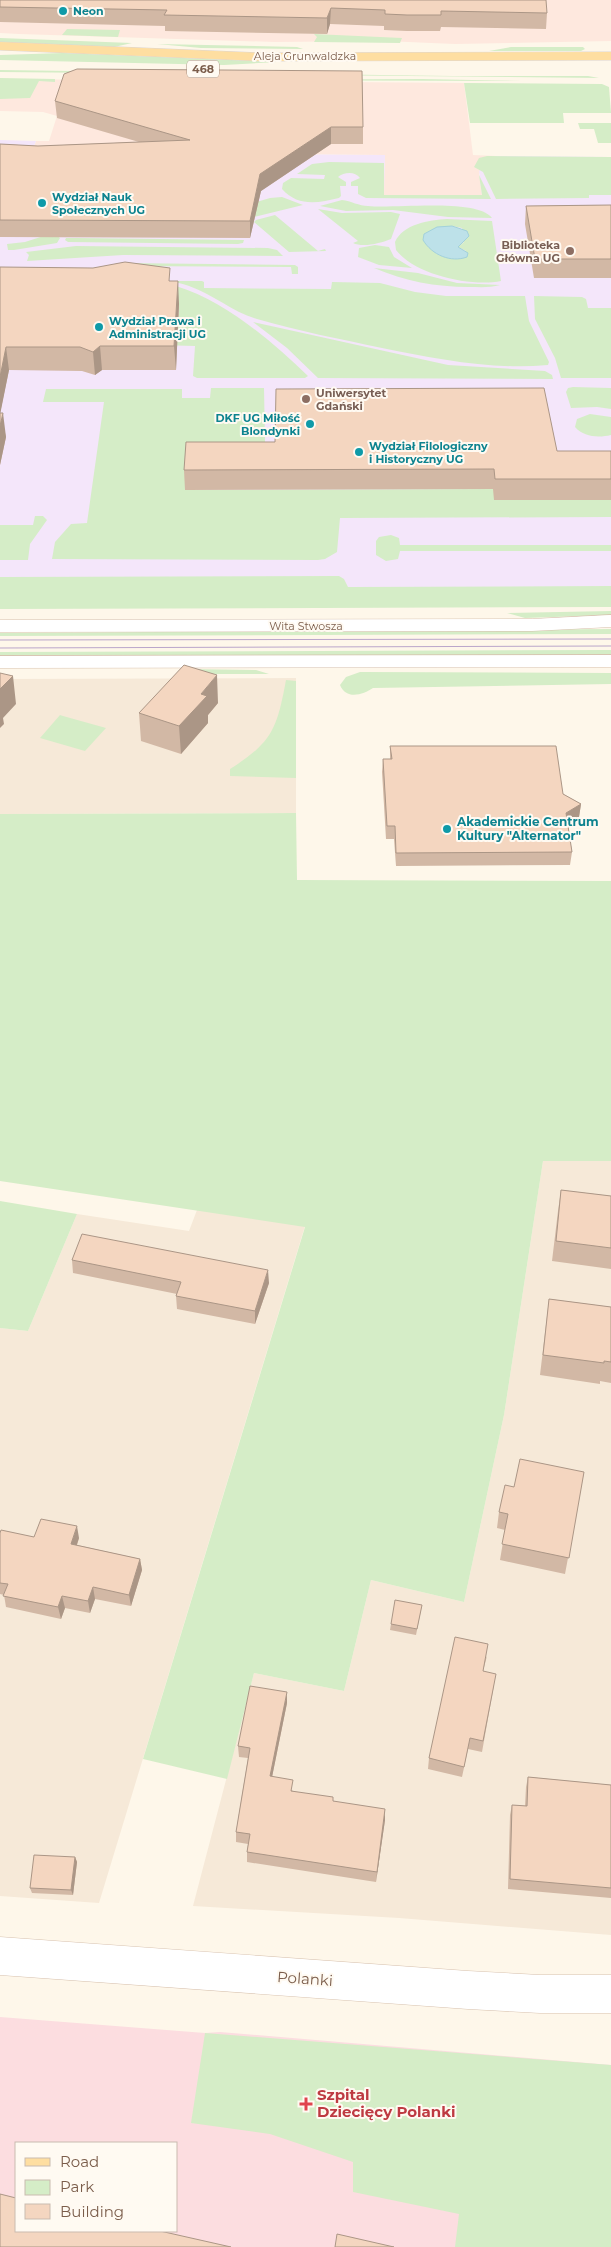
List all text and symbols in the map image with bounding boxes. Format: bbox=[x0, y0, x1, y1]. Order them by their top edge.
place label: Neon bbox=[73, 4, 104, 18]
marker: Neon bbox=[57, 5, 69, 17]
street label: Aleja Grunwaldzka bbox=[254, 49, 356, 63]
road number: 468 bbox=[187, 61, 219, 78]
place label: Wydział Nauk Społecznych UG bbox=[52, 190, 145, 217]
marker: Wydział Nauk Społecznych UG bbox=[36, 197, 48, 209]
place label: Biblioteka Główna UG bbox=[496, 238, 560, 265]
marker: Biblioteka Główna UG bbox=[564, 245, 576, 257]
place label: Wydział Prawa i Administracji UG bbox=[108, 314, 206, 341]
marker: Wydział Prawa i Administracji UG bbox=[93, 321, 105, 333]
place label: Uniwersytet Gdański bbox=[316, 386, 386, 413]
marker: Uniwersytet Gdański bbox=[300, 393, 312, 405]
place label: DKF UG Miłość Blondynki bbox=[215, 411, 300, 438]
marker: DKF UG Miłość Blondynki bbox=[304, 418, 316, 430]
place label: Wydział Filologiczny i Historyczny UG bbox=[369, 439, 488, 466]
marker: Wydział Filologiczny i Historyczny UG bbox=[353, 446, 365, 458]
street label: Wita Stwosza bbox=[269, 619, 343, 633]
place label: Akademickie Centrum Kultury "Alternator" bbox=[456, 814, 599, 843]
marker: Akademickie Centrum Kultury "Alternator" bbox=[441, 823, 453, 835]
street label: Polanki bbox=[276, 1967, 334, 1990]
place label: Szpital Dziecięcy Polanki bbox=[317, 2085, 456, 2121]
marker: Szpital Dziecięcy Polanki bbox=[299, 2097, 313, 2111]
legend bbox=[15, 2142, 178, 2232]
text: Road bbox=[60, 2152, 99, 2171]
text: Park bbox=[60, 2177, 94, 2196]
text: Building bbox=[60, 2202, 124, 2221]

